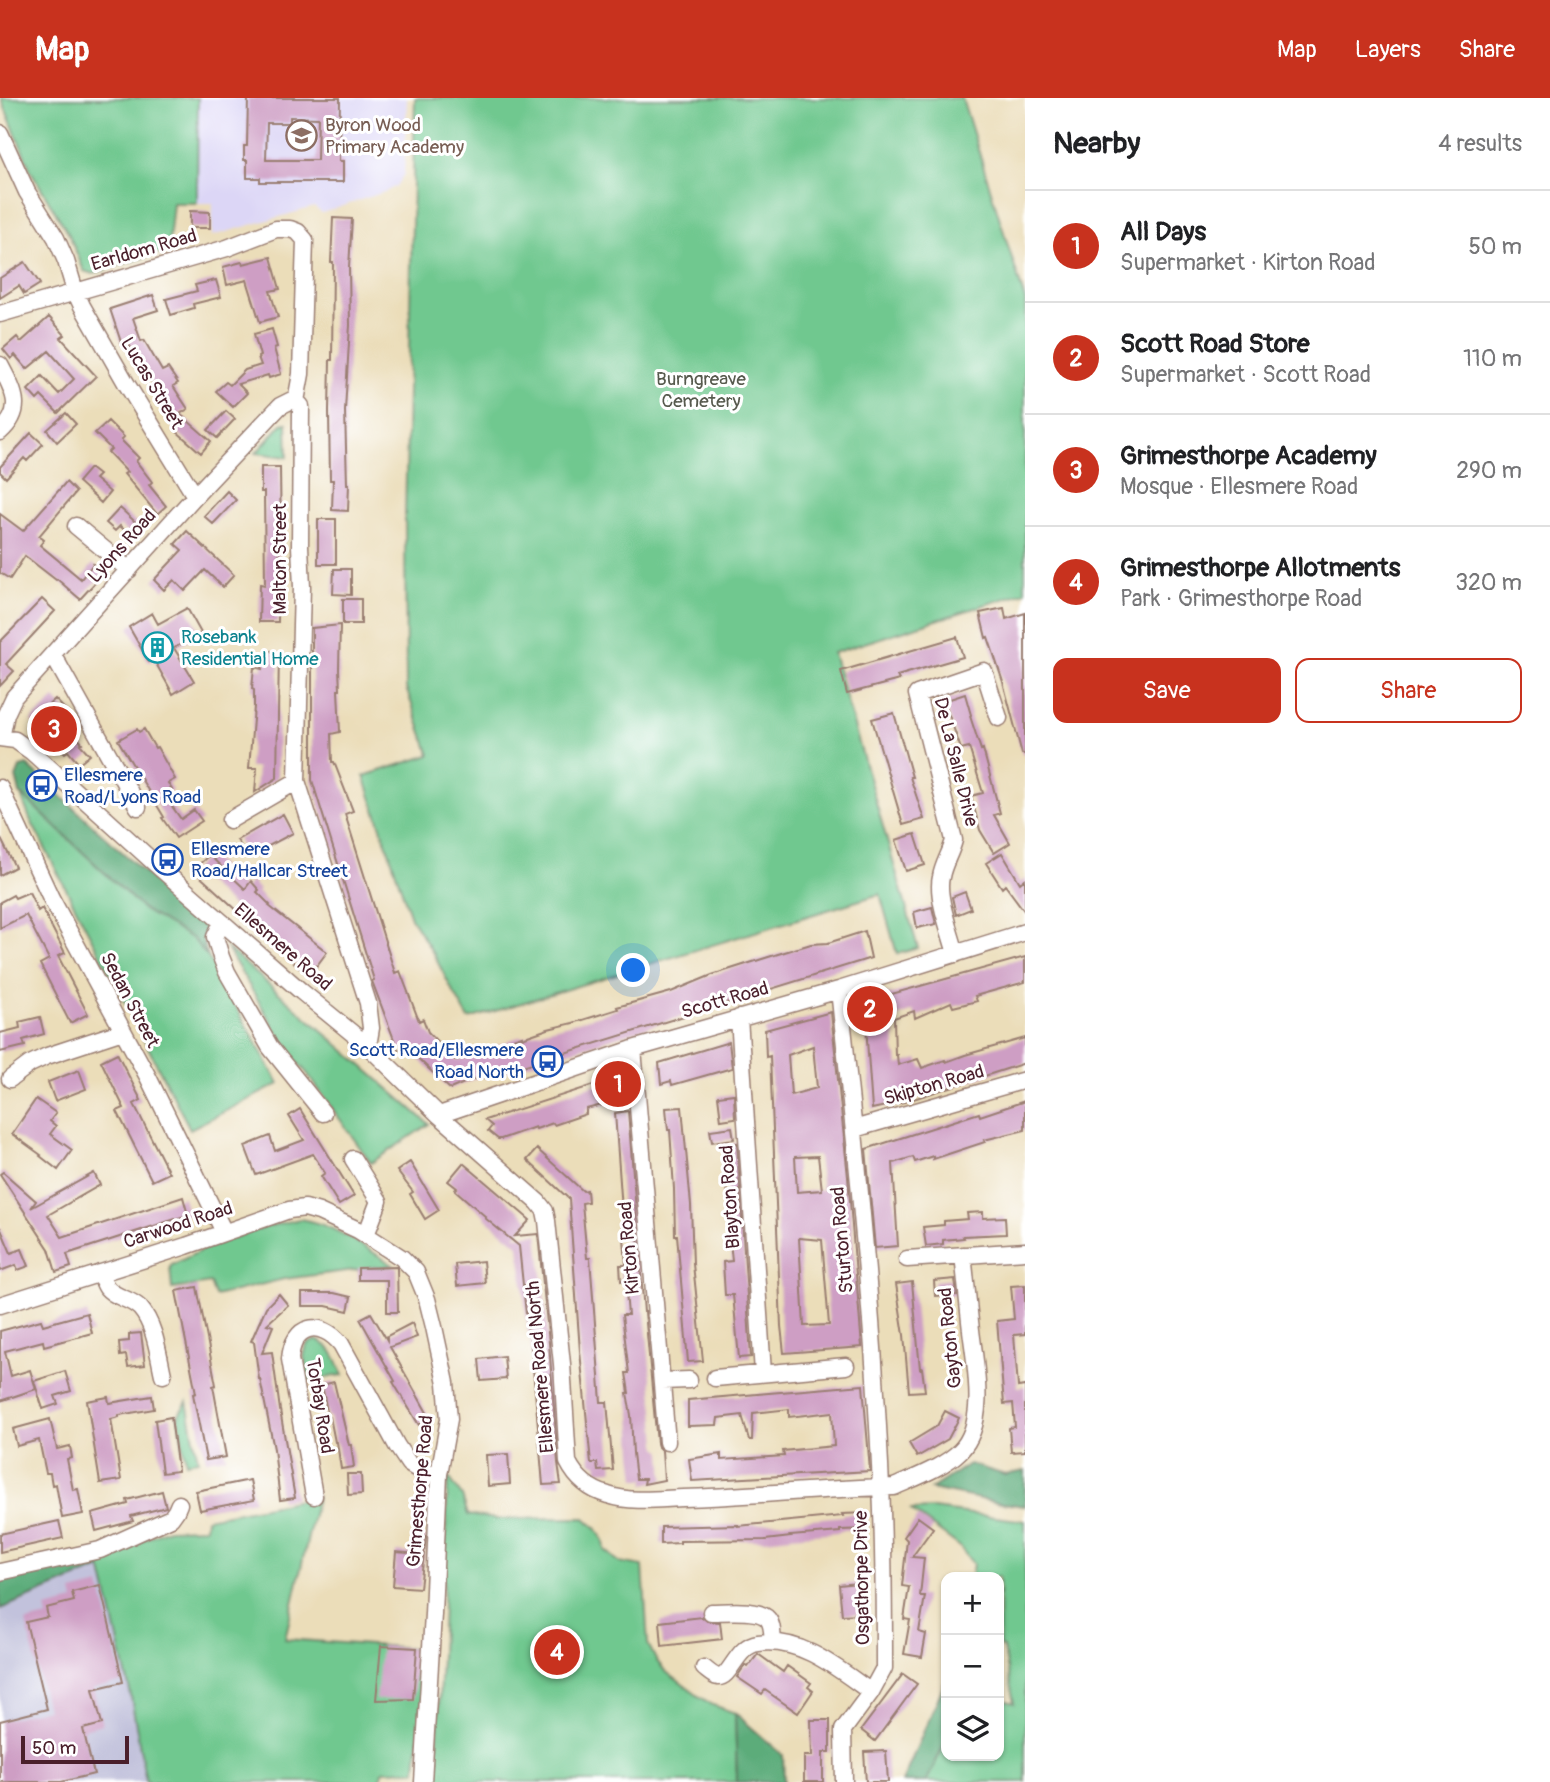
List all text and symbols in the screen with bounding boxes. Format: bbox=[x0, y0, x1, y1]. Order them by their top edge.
text: Map bbox=[35, 29, 90, 70]
text: Map bbox=[1277, 35, 1317, 64]
text: Layers bbox=[1355, 35, 1421, 64]
text: Share bbox=[1459, 35, 1515, 64]
place label: Byron Wood Primary Academy bbox=[325, 113, 464, 159]
school or university icon: Byron Wood Primary Academy bbox=[285, 119, 319, 153]
text: Nearby bbox=[1053, 125, 1140, 162]
text: 4 results bbox=[1438, 129, 1522, 158]
text: All Days bbox=[1120, 216, 1206, 248]
street label: Earldom Road bbox=[88, 223, 200, 277]
text: 1 bbox=[1072, 232, 1081, 261]
text: 50 m bbox=[1468, 232, 1522, 261]
text: Supermarket · Kirton Road bbox=[1120, 248, 1376, 277]
text: Scott Road Store bbox=[1120, 328, 1310, 360]
street label: Lucas Street bbox=[115, 333, 189, 434]
text: 2 bbox=[1070, 344, 1082, 373]
text: 110 m bbox=[1463, 344, 1522, 373]
text: Supermarket · Scott Road bbox=[1120, 360, 1371, 389]
park label: Burngreave Cemetery bbox=[656, 367, 747, 413]
text: Grimesthorpe Academy bbox=[1120, 440, 1377, 472]
text: 3 bbox=[1070, 456, 1082, 485]
text: 290 m bbox=[1456, 456, 1522, 485]
text: Mosque · Ellesmere Road bbox=[1120, 472, 1358, 501]
street label: Malton Street bbox=[268, 503, 292, 615]
street label: Lyons Road bbox=[83, 504, 161, 588]
text: Grimesthorpe Allotments bbox=[1120, 552, 1400, 584]
text: 4 bbox=[1069, 568, 1083, 597]
text: 320 m bbox=[1455, 568, 1522, 597]
text: Park · Grimesthorpe Road bbox=[1120, 584, 1362, 613]
place label: Rosebank Residential Home bbox=[181, 625, 319, 671]
building icon: Rosebank Residential Home bbox=[141, 631, 175, 665]
button: Save bbox=[1053, 658, 1281, 723]
button: Share bbox=[1295, 658, 1522, 723]
street label: De La Salle Drive bbox=[928, 695, 984, 830]
pin: 3 bbox=[31, 703, 77, 755]
place label: Ellesmere Road/Lyons Road bbox=[64, 763, 201, 809]
bus stop icon: Ellesmere Road/Lyons Road bbox=[24, 769, 58, 803]
place label: Ellesmere Road/Hallcar Street bbox=[191, 837, 348, 883]
bus stop icon: Ellesmere Road/Hallcar Street bbox=[151, 843, 185, 877]
street label: Ellesmere Road bbox=[229, 898, 337, 996]
street label: Sedan Street bbox=[95, 948, 165, 1052]
your location bbox=[616, 953, 650, 987]
street label: Scott Road bbox=[679, 976, 771, 1024]
pin: 2 bbox=[847, 983, 893, 1035]
place label: Scott Road/Ellesmere Road North bbox=[349, 1038, 525, 1084]
bus stop icon: Scott Road/Ellesmere Road North bbox=[530, 1044, 564, 1078]
pin: 1 bbox=[595, 1058, 641, 1110]
street label: Skipton Road bbox=[881, 1059, 987, 1111]
street label: Blayton Road bbox=[714, 1144, 746, 1250]
street label: Sturton Road bbox=[825, 1186, 859, 1294]
street label: Carwood Road bbox=[120, 1196, 236, 1254]
street label: Kirton Road bbox=[613, 1200, 645, 1296]
street label: Ellesmere Road North bbox=[521, 1280, 559, 1454]
street label: Gayton Road bbox=[933, 1286, 967, 1390]
street label: Torbay Road bbox=[301, 1356, 339, 1456]
street label: Grimesthorpe Road bbox=[401, 1414, 439, 1568]
street label: Osgathorpe Drive bbox=[849, 1510, 875, 1646]
map controls bbox=[941, 1572, 1004, 1761]
button: + bbox=[941, 1572, 1004, 1635]
pin: 4 bbox=[534, 1626, 580, 1678]
button: − bbox=[941, 1635, 1004, 1698]
button: layers bbox=[941, 1698, 1004, 1761]
scale bar bbox=[21, 1733, 130, 1765]
text: 50 m bbox=[32, 1736, 76, 1760]

